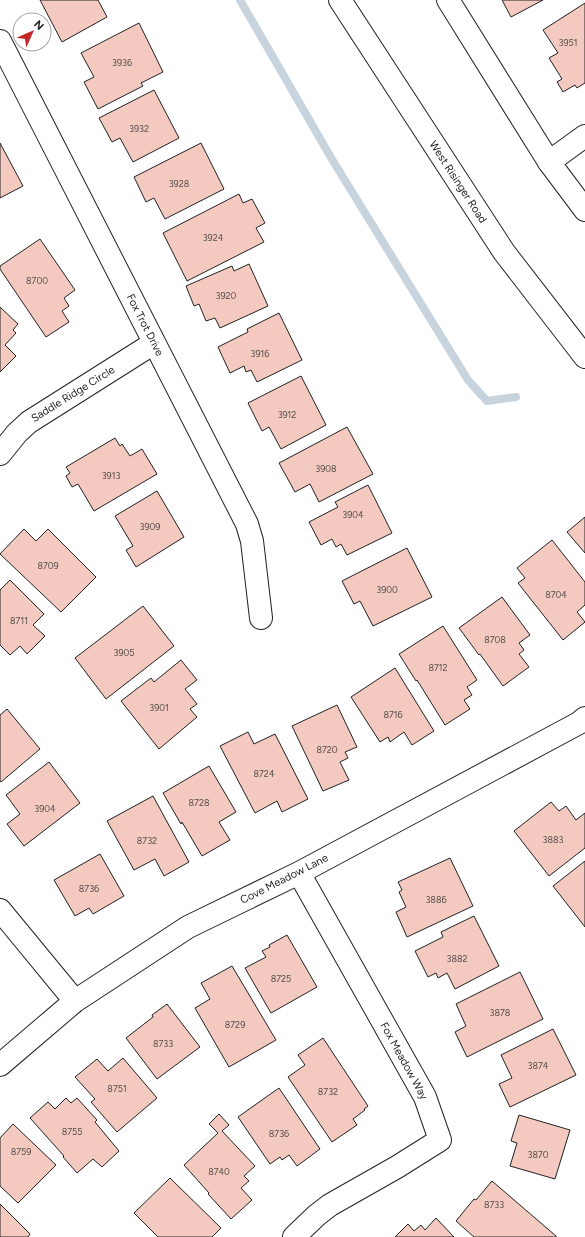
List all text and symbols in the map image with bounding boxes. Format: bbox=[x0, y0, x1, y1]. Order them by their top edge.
north arrow bbox=[12, 12, 52, 52]
text: N bbox=[31, 18, 46, 33]
house number: 3951 bbox=[559, 37, 577, 48]
house number: 3936 bbox=[112, 57, 132, 68]
house number: 3932 bbox=[129, 123, 149, 134]
street label: West Risinger Road bbox=[427, 138, 489, 226]
house number: 3928 bbox=[169, 178, 190, 189]
house number: 3924 bbox=[203, 232, 224, 243]
house number: 8700 bbox=[26, 275, 48, 286]
house number: 3920 bbox=[216, 290, 237, 301]
street label: Fox Trot Drive bbox=[124, 292, 166, 358]
house number: 3916 bbox=[251, 348, 269, 359]
street label: Saddle Ridge Circle bbox=[29, 363, 117, 425]
house number: 3912 bbox=[278, 409, 296, 420]
house number: 3908 bbox=[315, 463, 337, 474]
house number: 3913 bbox=[102, 470, 120, 481]
house number: 3904 bbox=[342, 509, 364, 520]
house number: 3909 bbox=[140, 521, 160, 532]
house number: 8709 bbox=[37, 560, 59, 571]
house number: 3900 bbox=[376, 584, 398, 595]
house number: 8704 bbox=[545, 589, 567, 600]
house number: 8711 bbox=[10, 615, 28, 626]
house number: 8708 bbox=[484, 634, 506, 645]
house number: 3905 bbox=[114, 647, 134, 658]
house number: 8712 bbox=[428, 662, 448, 673]
house number: 3901 bbox=[149, 702, 169, 713]
house number: 8716 bbox=[383, 709, 403, 720]
house number: 8720 bbox=[316, 744, 338, 755]
house number: 8724 bbox=[254, 768, 275, 779]
house number: 8728 bbox=[189, 797, 210, 808]
house number: 3904 bbox=[34, 803, 56, 814]
house number: 3883 bbox=[543, 834, 564, 845]
house number: 8732 bbox=[137, 835, 157, 846]
street label: Cove Meadow Lane bbox=[238, 851, 330, 907]
house number: 8736 bbox=[79, 883, 99, 894]
house number: 3886 bbox=[425, 894, 447, 905]
house number: 3882 bbox=[447, 953, 467, 964]
house number: 8725 bbox=[271, 973, 291, 984]
house number: 3878 bbox=[490, 1007, 511, 1018]
house number: 8729 bbox=[225, 1019, 245, 1030]
street label: Fox Meadow Way bbox=[377, 1020, 431, 1102]
house number: 8733 bbox=[153, 1038, 173, 1049]
house number: 3874 bbox=[528, 1060, 549, 1071]
house number: 8751 bbox=[107, 1083, 127, 1094]
house number: 8732 bbox=[318, 1086, 338, 1097]
house number: 8755 bbox=[62, 1126, 82, 1137]
house number: 8736 bbox=[269, 1128, 289, 1139]
house number: 8759 bbox=[11, 1146, 31, 1157]
house number: 3870 bbox=[527, 1149, 549, 1160]
house number: 8740 bbox=[208, 1166, 230, 1177]
house number: 8733 bbox=[484, 1199, 504, 1210]

